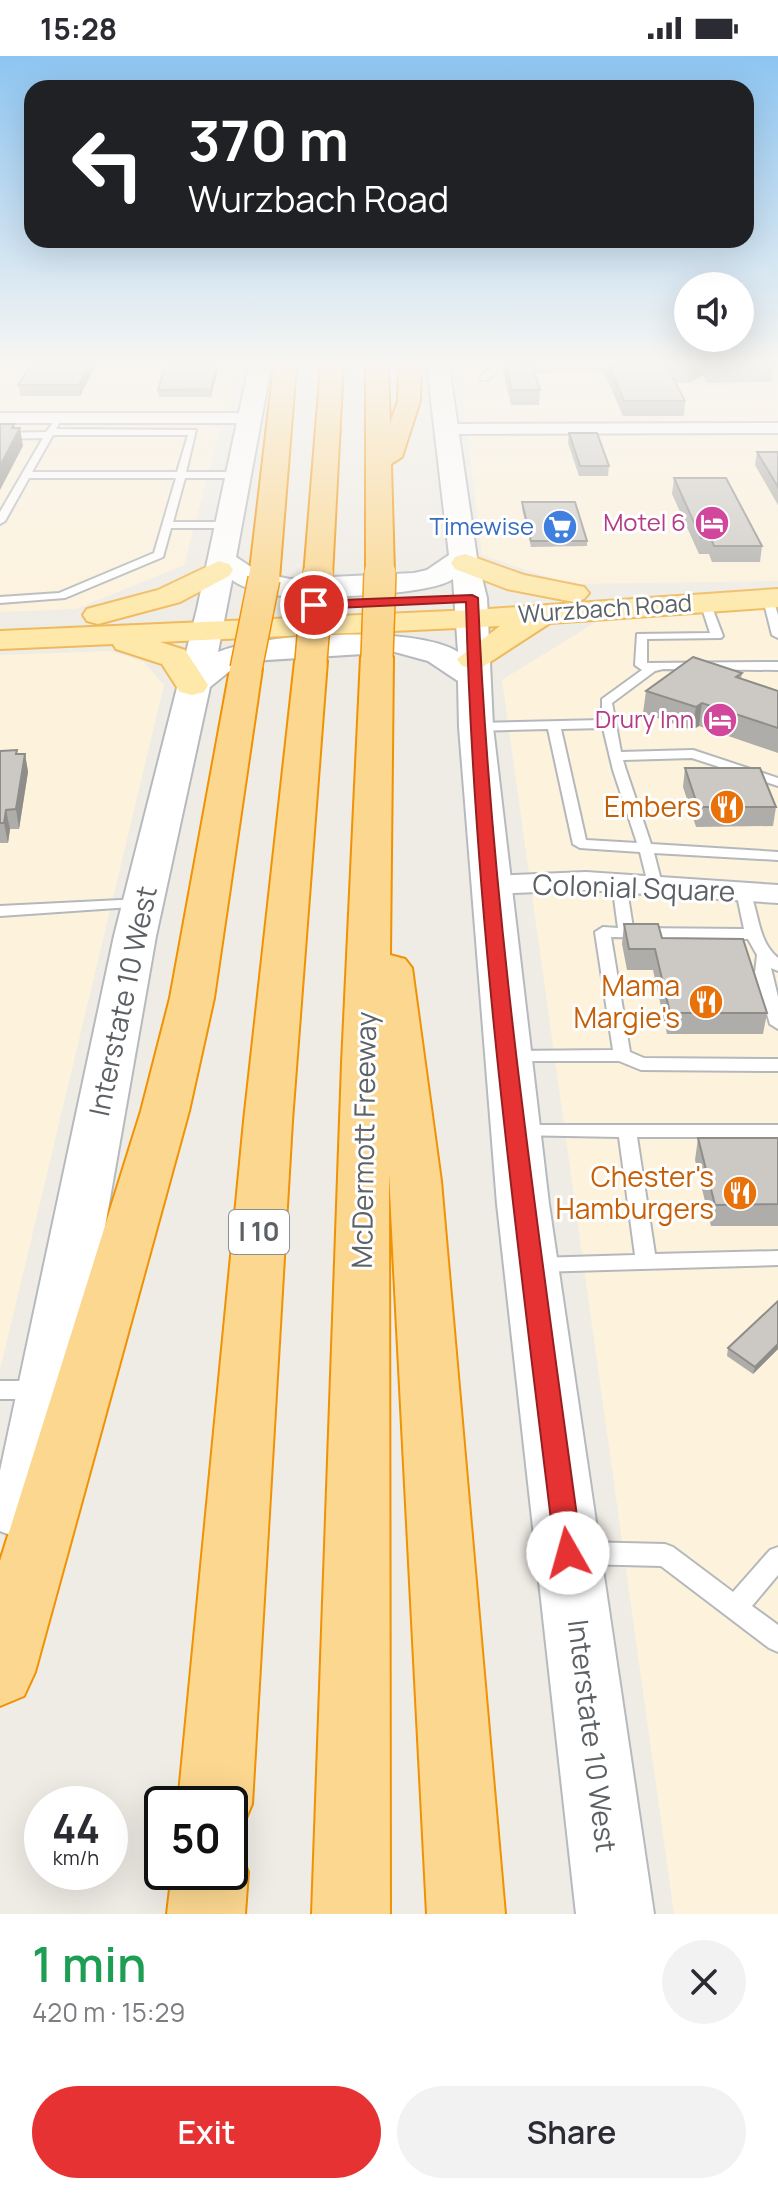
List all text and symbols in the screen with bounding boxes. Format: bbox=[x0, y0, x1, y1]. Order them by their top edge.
text: 15:28 bbox=[40, 8, 117, 49]
text: 370 m bbox=[188, 101, 349, 178]
icon: left bbox=[56, 112, 160, 216]
text: Wurzbach Road bbox=[188, 174, 449, 223]
map controls bbox=[674, 272, 754, 352]
button: sound bbox=[674, 272, 754, 352]
hotel icon: Motel 6 bbox=[693, 504, 731, 542]
place label: Motel 6 bbox=[603, 505, 686, 538]
supermarket icon: Timewise bbox=[541, 508, 579, 546]
place label: Timewise bbox=[430, 509, 534, 542]
pin bbox=[280, 571, 348, 639]
icon: arrive bbox=[292, 583, 336, 627]
street label: Wurzbach Road bbox=[517, 585, 693, 630]
hotel icon: Drury Inn bbox=[701, 701, 739, 739]
place label: Drury Inn bbox=[595, 702, 694, 735]
place label: Embers bbox=[604, 787, 701, 825]
restaurant icon: Embers bbox=[708, 788, 746, 826]
street label: Colonial Square bbox=[532, 864, 736, 910]
street label: Interstate 10 West bbox=[79, 882, 165, 1119]
place label: Mama Margie's bbox=[573, 966, 680, 1036]
restaurant icon: Mama Margie's bbox=[687, 983, 725, 1021]
street label: McDermott Freeway bbox=[342, 1011, 384, 1269]
place label: Chester's Hamburgers bbox=[556, 1157, 714, 1227]
restaurant icon: Chester's Hamburgers bbox=[721, 1174, 759, 1212]
road number: I 10 bbox=[229, 1210, 289, 1254]
position arrow bbox=[526, 1511, 610, 1595]
street label: Interstate 10 West bbox=[560, 1617, 626, 1854]
speed limit sign: 50 bbox=[144, 1786, 248, 1890]
text: 44 bbox=[52, 1800, 100, 1855]
text: km/h bbox=[53, 1844, 99, 1871]
text: 1 min bbox=[32, 1931, 146, 1996]
button: close bbox=[662, 1940, 746, 2024]
text: 420 m · 15:29 bbox=[32, 1994, 185, 2030]
button: Exit bbox=[32, 2086, 381, 2178]
button: Share bbox=[397, 2086, 746, 2178]

